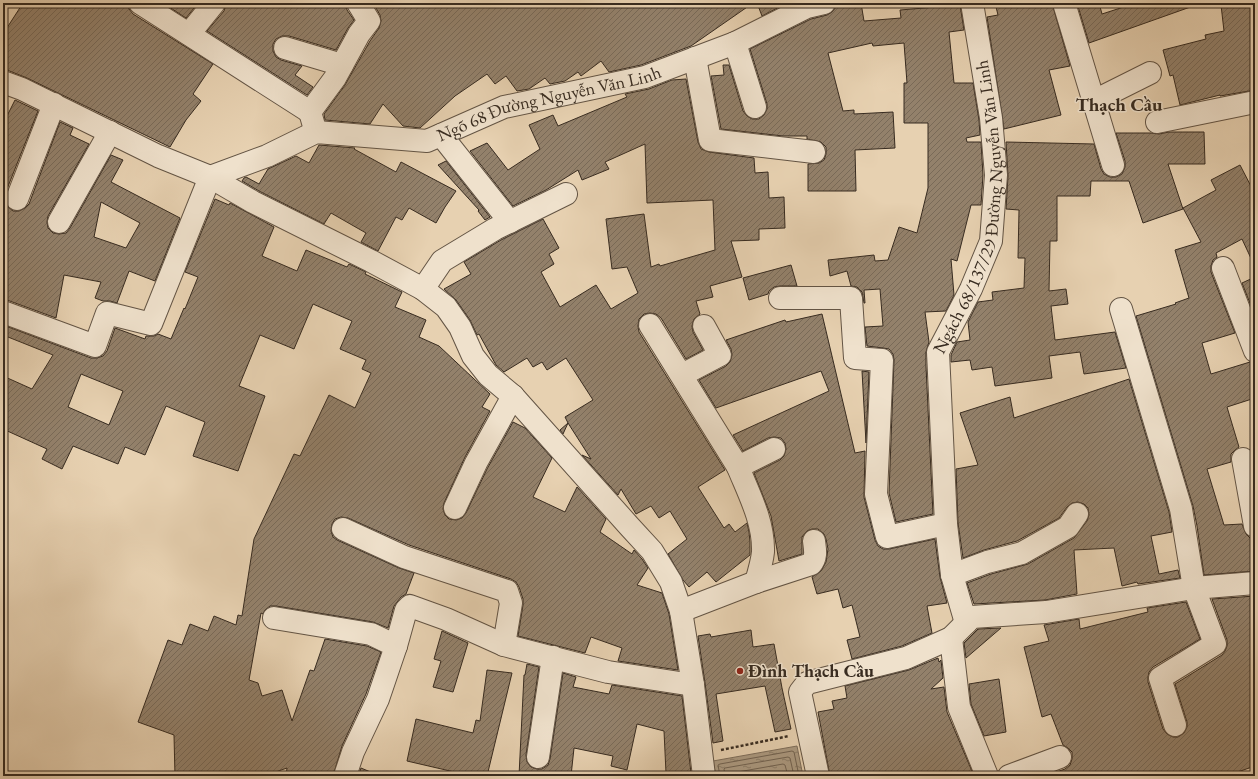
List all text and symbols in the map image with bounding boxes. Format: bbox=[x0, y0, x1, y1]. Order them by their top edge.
street label: Ngách 68/137/29 Đường Nguyễn Văn Linh bbox=[927, 58, 1008, 357]
street label: Ngõ 68 Đường Nguyễn Văn Linh bbox=[433, 60, 664, 146]
district label: Thạch Cầu bbox=[1076, 92, 1163, 117]
place label: Đình Thạch Cầu bbox=[748, 659, 874, 682]
marker: Đình Thạch Cầu bbox=[735, 666, 745, 676]

